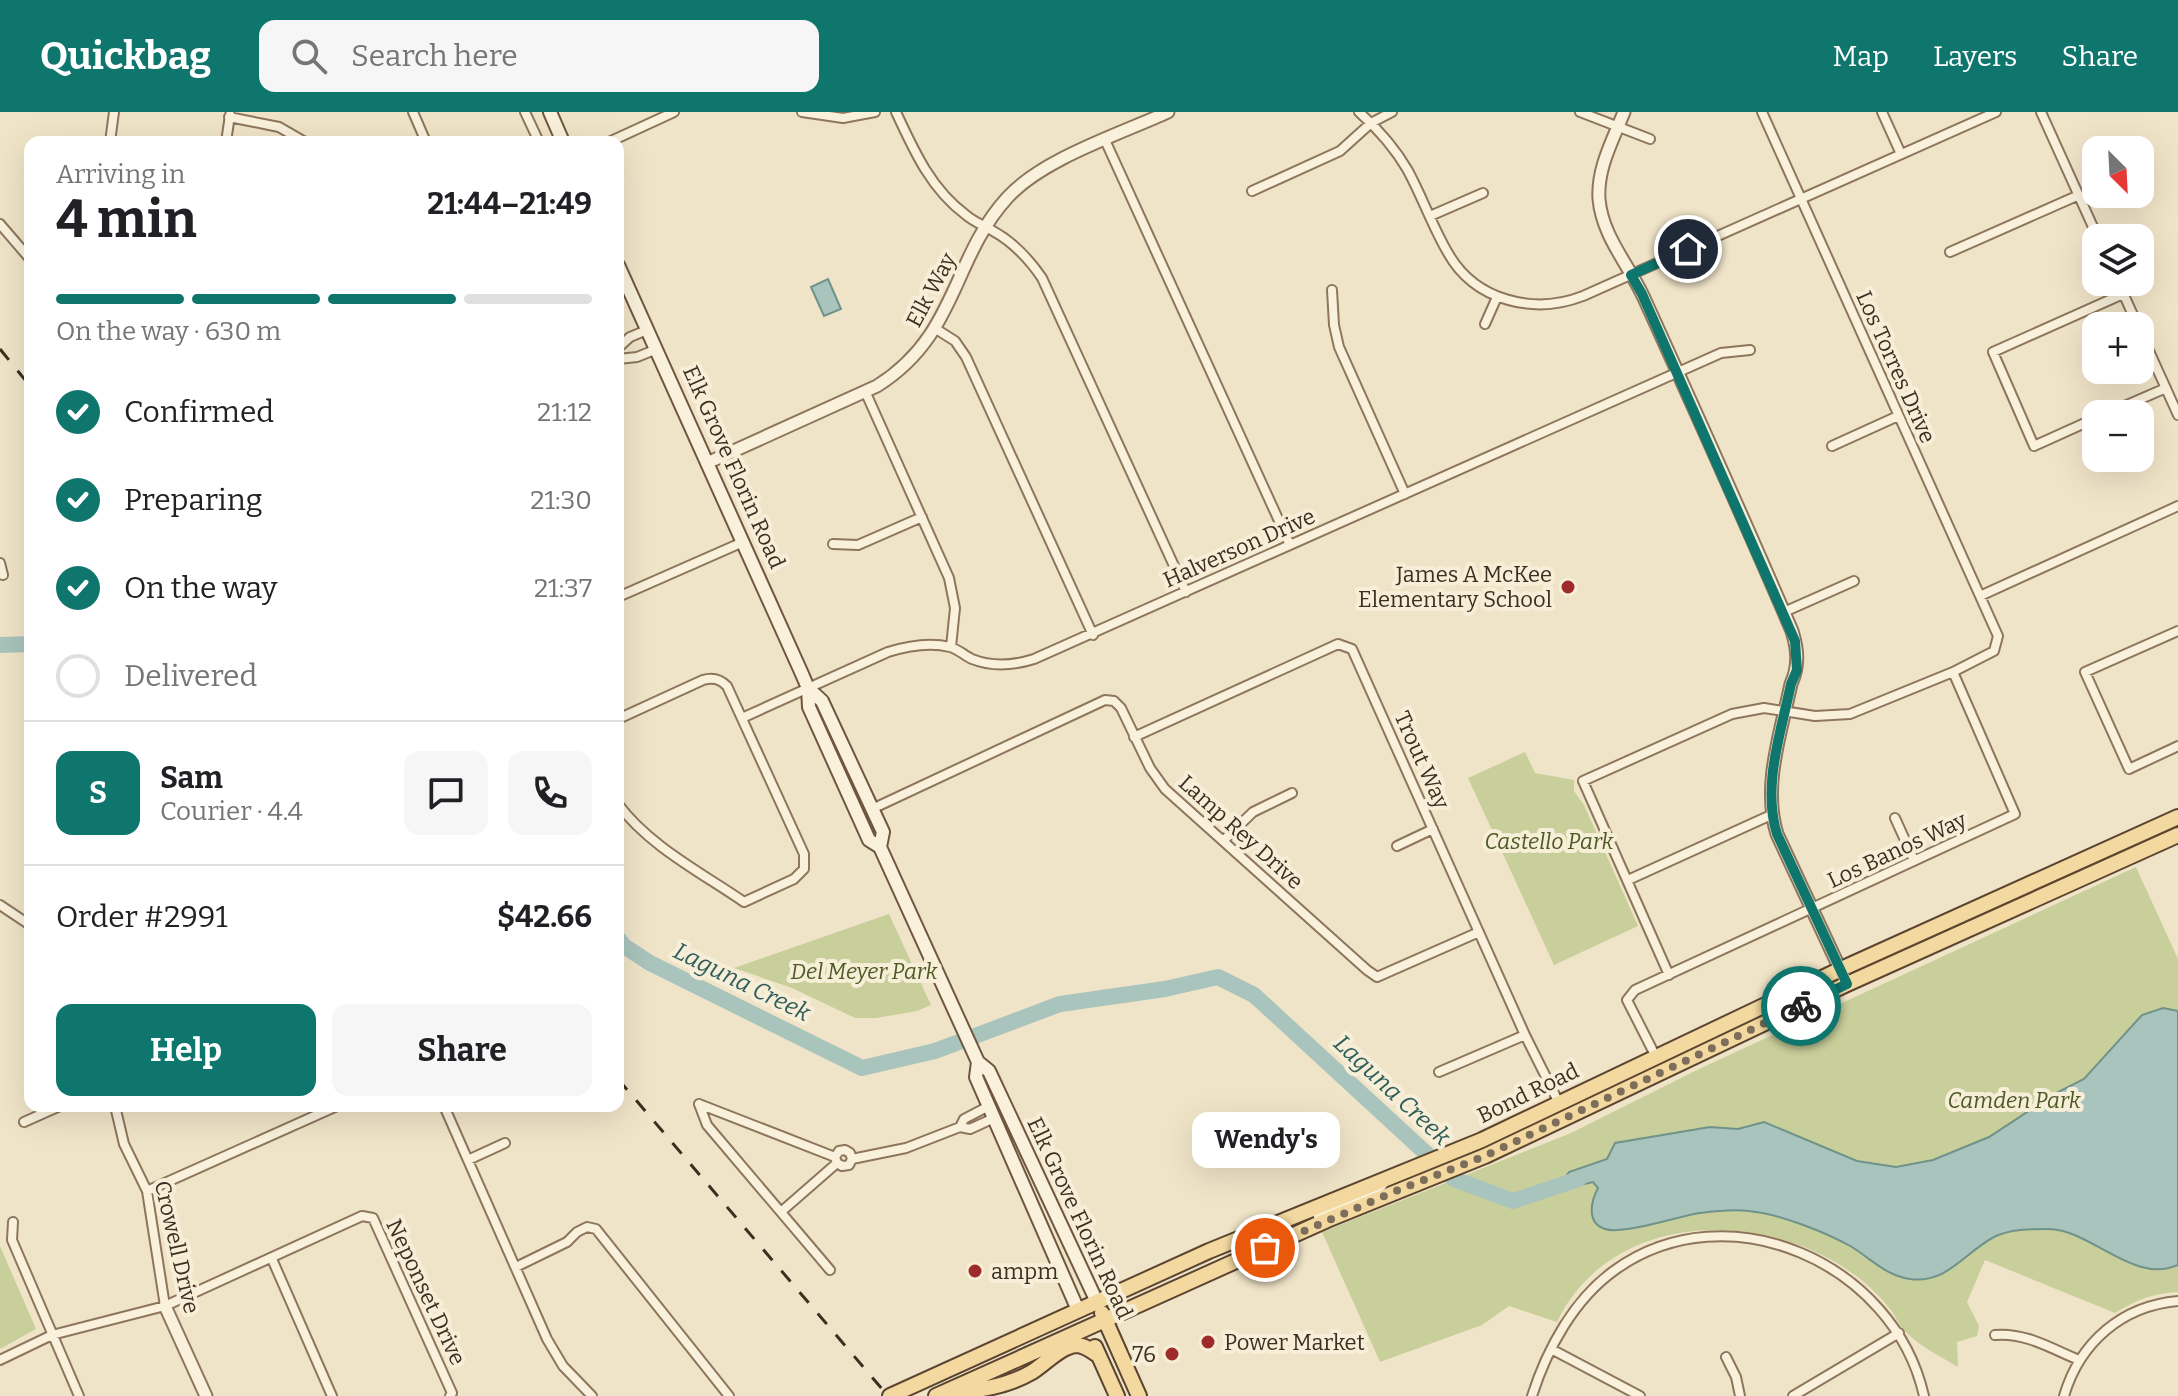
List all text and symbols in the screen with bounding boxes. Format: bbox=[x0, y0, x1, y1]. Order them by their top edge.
search box bbox=[259, 20, 819, 92]
text: Quickbag bbox=[40, 33, 211, 79]
icon: search bbox=[287, 34, 331, 78]
text: Search here bbox=[351, 38, 518, 74]
text: Map bbox=[1832, 40, 1889, 73]
text: Layers bbox=[1933, 40, 2017, 73]
text: Share bbox=[2061, 40, 2138, 73]
north arrow bbox=[2082, 136, 2154, 208]
map controls bbox=[2082, 136, 2154, 472]
text: Arriving in bbox=[56, 159, 185, 190]
text: 21:44–21:49 bbox=[427, 186, 592, 222]
text: 4 min bbox=[56, 188, 197, 251]
pin bbox=[1654, 215, 1722, 283]
button: layers bbox=[2082, 224, 2154, 296]
icon: home bbox=[1666, 227, 1710, 271]
street label: Elk Way bbox=[900, 248, 962, 332]
street label: Los Torres Drive bbox=[1850, 287, 1942, 447]
button: + bbox=[2082, 312, 2154, 384]
text: On the way · 630 m bbox=[56, 316, 281, 347]
street label: Elk Grove Florin Road bbox=[677, 361, 791, 573]
icon: check bbox=[56, 390, 100, 434]
text: Confirmed bbox=[124, 394, 274, 430]
text: 21:12 bbox=[537, 397, 592, 428]
button: − bbox=[2082, 400, 2154, 472]
icon: check bbox=[56, 478, 100, 522]
text: Preparing bbox=[124, 482, 262, 518]
text: 21:30 bbox=[530, 485, 592, 516]
street label: Halverson Drive bbox=[1159, 502, 1319, 594]
place label: James A McKee Elementary School bbox=[1358, 561, 1552, 613]
icon: check bbox=[56, 566, 100, 610]
text: On the way bbox=[124, 570, 277, 606]
text: 21:37 bbox=[534, 573, 592, 604]
marker: James A McKee Elementary School bbox=[1559, 578, 1577, 596]
text: Delivered bbox=[124, 658, 257, 694]
street label: Trout Way bbox=[1389, 707, 1456, 813]
button: chat bbox=[404, 751, 488, 835]
button: phone bbox=[508, 751, 592, 835]
text: Sam bbox=[160, 760, 223, 796]
street label: Lamp Rey Drive bbox=[1173, 769, 1309, 895]
text: S bbox=[89, 775, 107, 811]
text: Courier · 4.4 bbox=[160, 796, 303, 827]
street label: Los Banos Way bbox=[1823, 806, 1971, 894]
park label: Castello Park bbox=[1484, 828, 1615, 855]
text: Order #2991 bbox=[56, 899, 228, 935]
text: $42.66 bbox=[497, 899, 592, 935]
water label: Laguna Creek bbox=[669, 937, 816, 1028]
park label: Del Meyer Park bbox=[791, 958, 938, 985]
courier bbox=[1761, 966, 1841, 1046]
icon: bike bbox=[1779, 984, 1823, 1028]
button: Help bbox=[56, 1004, 316, 1096]
button: Share bbox=[332, 1004, 592, 1096]
water label: Laguna Creek bbox=[1328, 1029, 1457, 1152]
street label: Bond Road bbox=[1473, 1057, 1583, 1129]
park label: Camden Park bbox=[1947, 1087, 2082, 1114]
callout: Wendy's bbox=[1191, 1112, 1339, 1168]
street label: Elk Grove Florin Road bbox=[1021, 1113, 1139, 1323]
text: Wendy's bbox=[1214, 1124, 1318, 1155]
street label: Crowell Drive bbox=[149, 1178, 205, 1316]
pin bbox=[1231, 1214, 1299, 1282]
street label: Neponset Drive bbox=[380, 1215, 472, 1369]
icon: bag bbox=[1243, 1226, 1287, 1270]
place label: ampm bbox=[991, 1258, 1058, 1285]
marker: ampm bbox=[966, 1262, 984, 1280]
place label: Power Market bbox=[1224, 1329, 1365, 1356]
marker: Power Market bbox=[1199, 1333, 1217, 1351]
place label: 76 bbox=[1132, 1341, 1156, 1368]
marker: 76 bbox=[1163, 1345, 1181, 1363]

